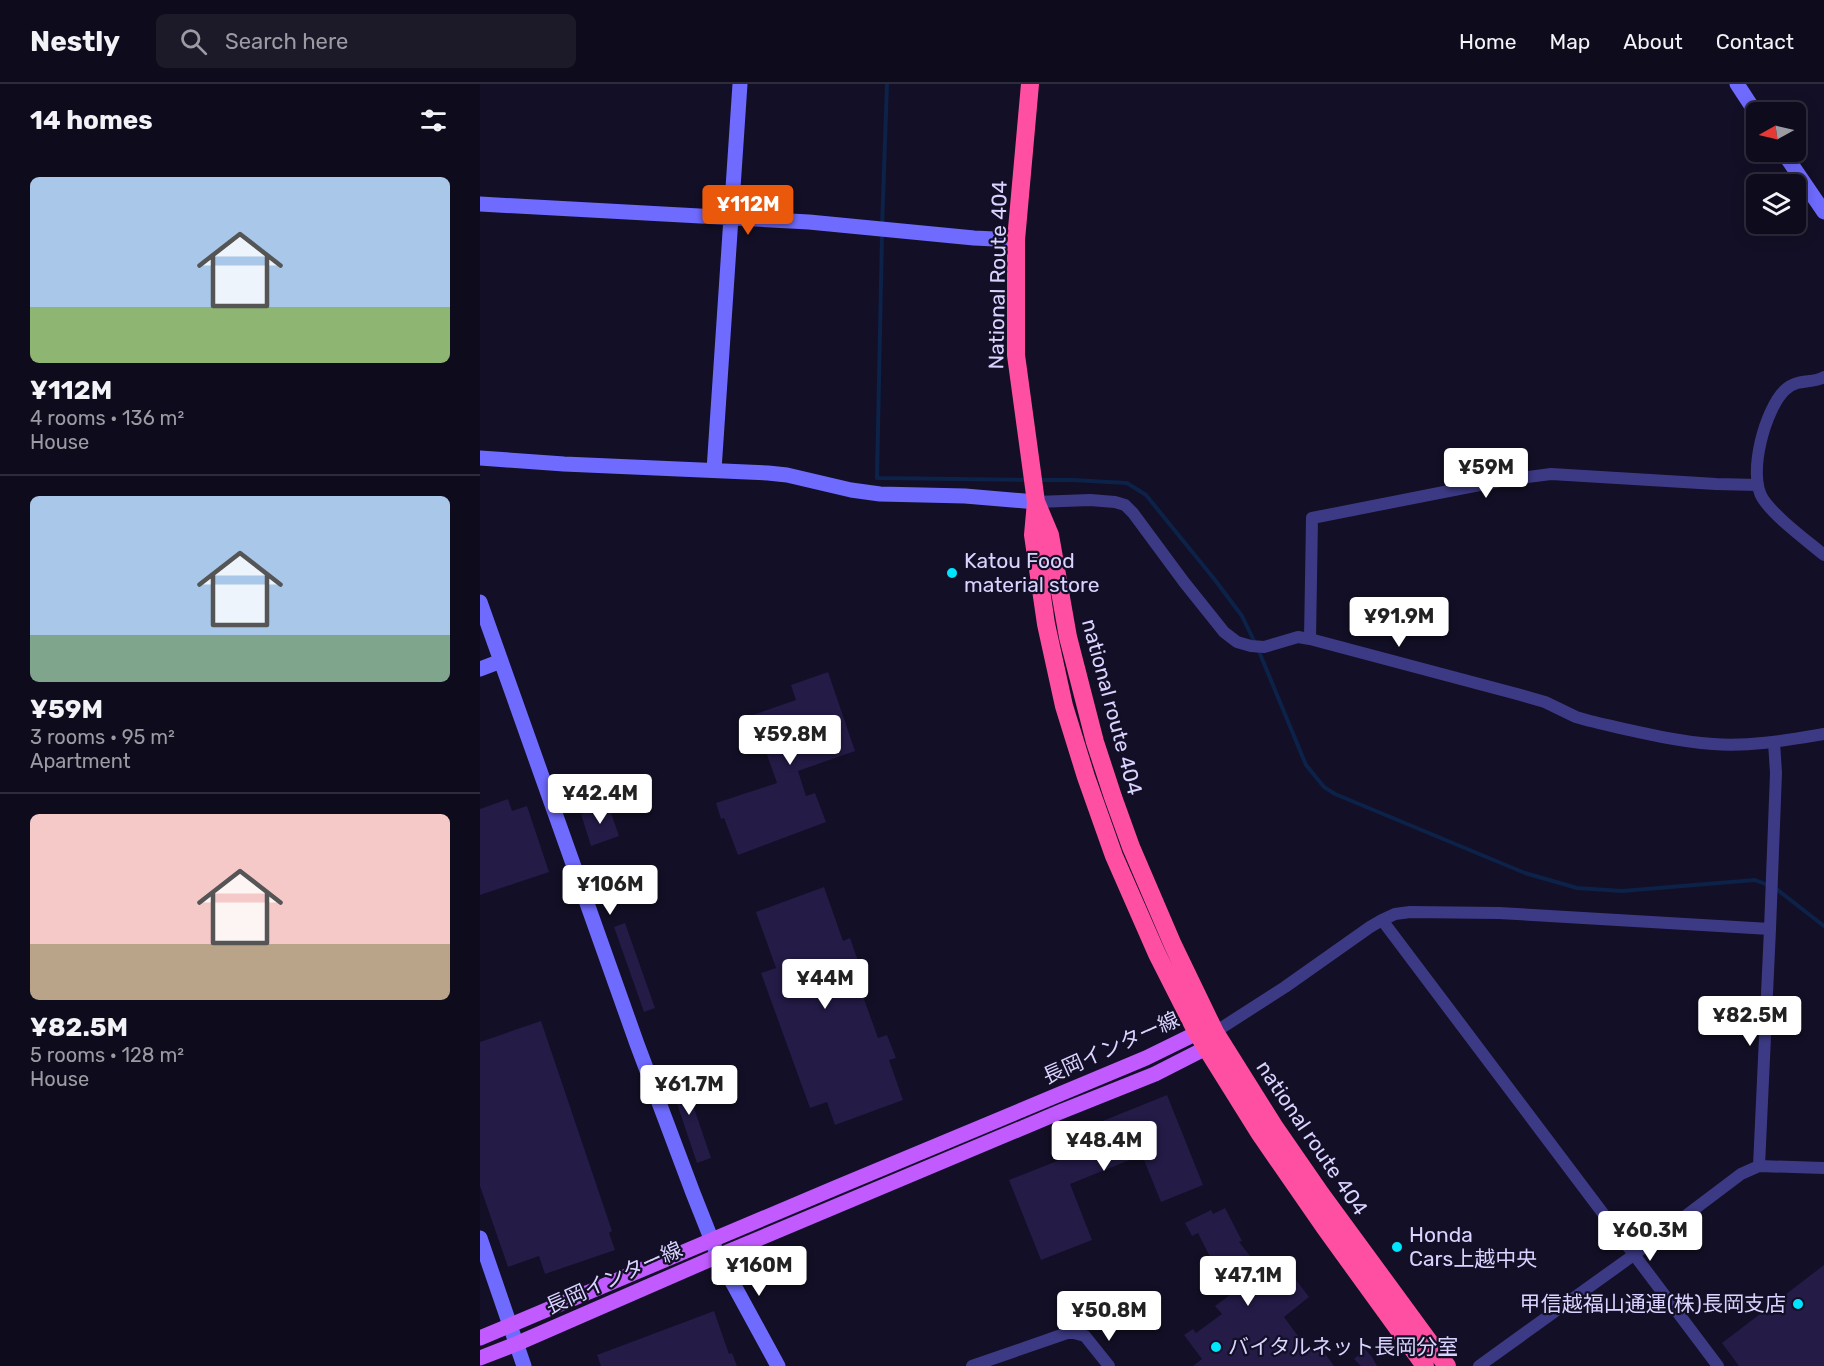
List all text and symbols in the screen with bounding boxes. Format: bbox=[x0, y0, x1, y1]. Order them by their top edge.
search box bbox=[156, 14, 576, 68]
text: Nestly bbox=[30, 25, 120, 58]
icon: search bbox=[177, 25, 210, 58]
text: Search here bbox=[225, 28, 348, 55]
text: Home bbox=[1459, 29, 1516, 54]
text: Map bbox=[1549, 29, 1590, 54]
text: About bbox=[1623, 29, 1683, 54]
text: Contact bbox=[1716, 29, 1794, 54]
north arrow bbox=[1746, 102, 1806, 162]
map controls bbox=[1746, 102, 1806, 234]
icon: filters bbox=[417, 104, 450, 137]
text: 14 homes bbox=[30, 105, 153, 136]
button: layers bbox=[1746, 174, 1806, 234]
street label: National Route 404 bbox=[983, 180, 1012, 370]
pin: ¥112M bbox=[706, 185, 790, 236]
text: ¥112M bbox=[716, 192, 780, 216]
icon: home bbox=[186, 216, 294, 324]
text: ¥112M bbox=[30, 375, 112, 406]
text: 4 rooms · 136 m² bbox=[30, 406, 184, 430]
text: House bbox=[30, 430, 89, 454]
pin: ¥59M bbox=[1450, 448, 1522, 499]
text: ¥59M bbox=[1458, 455, 1514, 479]
icon: home bbox=[186, 535, 294, 643]
place label: Katou Food material store bbox=[964, 548, 1100, 597]
marker: Katou Food material store bbox=[945, 566, 959, 580]
pin: ¥91.9M bbox=[1350, 597, 1448, 648]
text: ¥91.9M bbox=[1364, 604, 1434, 628]
street label: national route 404 bbox=[1077, 616, 1148, 798]
text: ¥59M bbox=[30, 694, 103, 725]
pin: ¥59.8M bbox=[741, 715, 839, 766]
text: ¥59.8M bbox=[753, 722, 827, 746]
text: 3 rooms · 95 m² bbox=[30, 725, 175, 749]
text: Apartment bbox=[30, 749, 131, 773]
pin: ¥42.4M bbox=[551, 774, 649, 825]
text: ¥42.4M bbox=[562, 781, 638, 805]
icon: home bbox=[186, 853, 294, 961]
pin: ¥106M bbox=[568, 865, 652, 916]
text: ¥106M bbox=[577, 872, 643, 896]
pin: ¥44M bbox=[789, 959, 861, 1010]
text: ¥44M bbox=[796, 966, 854, 990]
pin: ¥82.5M bbox=[1701, 996, 1799, 1047]
text: ¥82.5M bbox=[1712, 1003, 1788, 1027]
street label: 長岡インター線 bbox=[1039, 1006, 1183, 1089]
text: ¥82.5M bbox=[30, 1012, 128, 1043]
text: 5 rooms · 128 m² bbox=[30, 1043, 184, 1067]
street label: national route 404 bbox=[1251, 1056, 1373, 1220]
pin: ¥61.7M bbox=[640, 1065, 738, 1116]
text: House bbox=[30, 1067, 89, 1091]
text: ¥61.7M bbox=[654, 1072, 724, 1096]
pin: ¥48.4M bbox=[1055, 1121, 1153, 1172]
text: ¥48.4M bbox=[1066, 1128, 1142, 1152]
pin: ¥60.3M bbox=[1601, 1211, 1699, 1262]
text: ¥60.3M bbox=[1612, 1218, 1688, 1242]
place label: Honda Cars上越中央 bbox=[1409, 1222, 1537, 1271]
street label: 長岡インター線 bbox=[542, 1236, 686, 1319]
marker: Honda Cars上越中央 bbox=[1390, 1240, 1404, 1254]
pin: ¥160M bbox=[717, 1246, 801, 1297]
text: ¥160M bbox=[726, 1253, 792, 1277]
pin: ¥47.1M bbox=[1199, 1256, 1297, 1307]
text: ¥47.1M bbox=[1214, 1263, 1282, 1287]
pin: ¥50.8M bbox=[1060, 1291, 1158, 1342]
place label: 甲信越福山通運(株)長岡支店 bbox=[1520, 1291, 1786, 1316]
marker: 甲信越福山通運(株)長岡支店 bbox=[1791, 1297, 1805, 1311]
text: ¥50.8M bbox=[1071, 1298, 1147, 1322]
place label: バイタルネット長岡分室 bbox=[1228, 1334, 1458, 1359]
marker: バイタルネット長岡分室 bbox=[1209, 1340, 1223, 1354]

